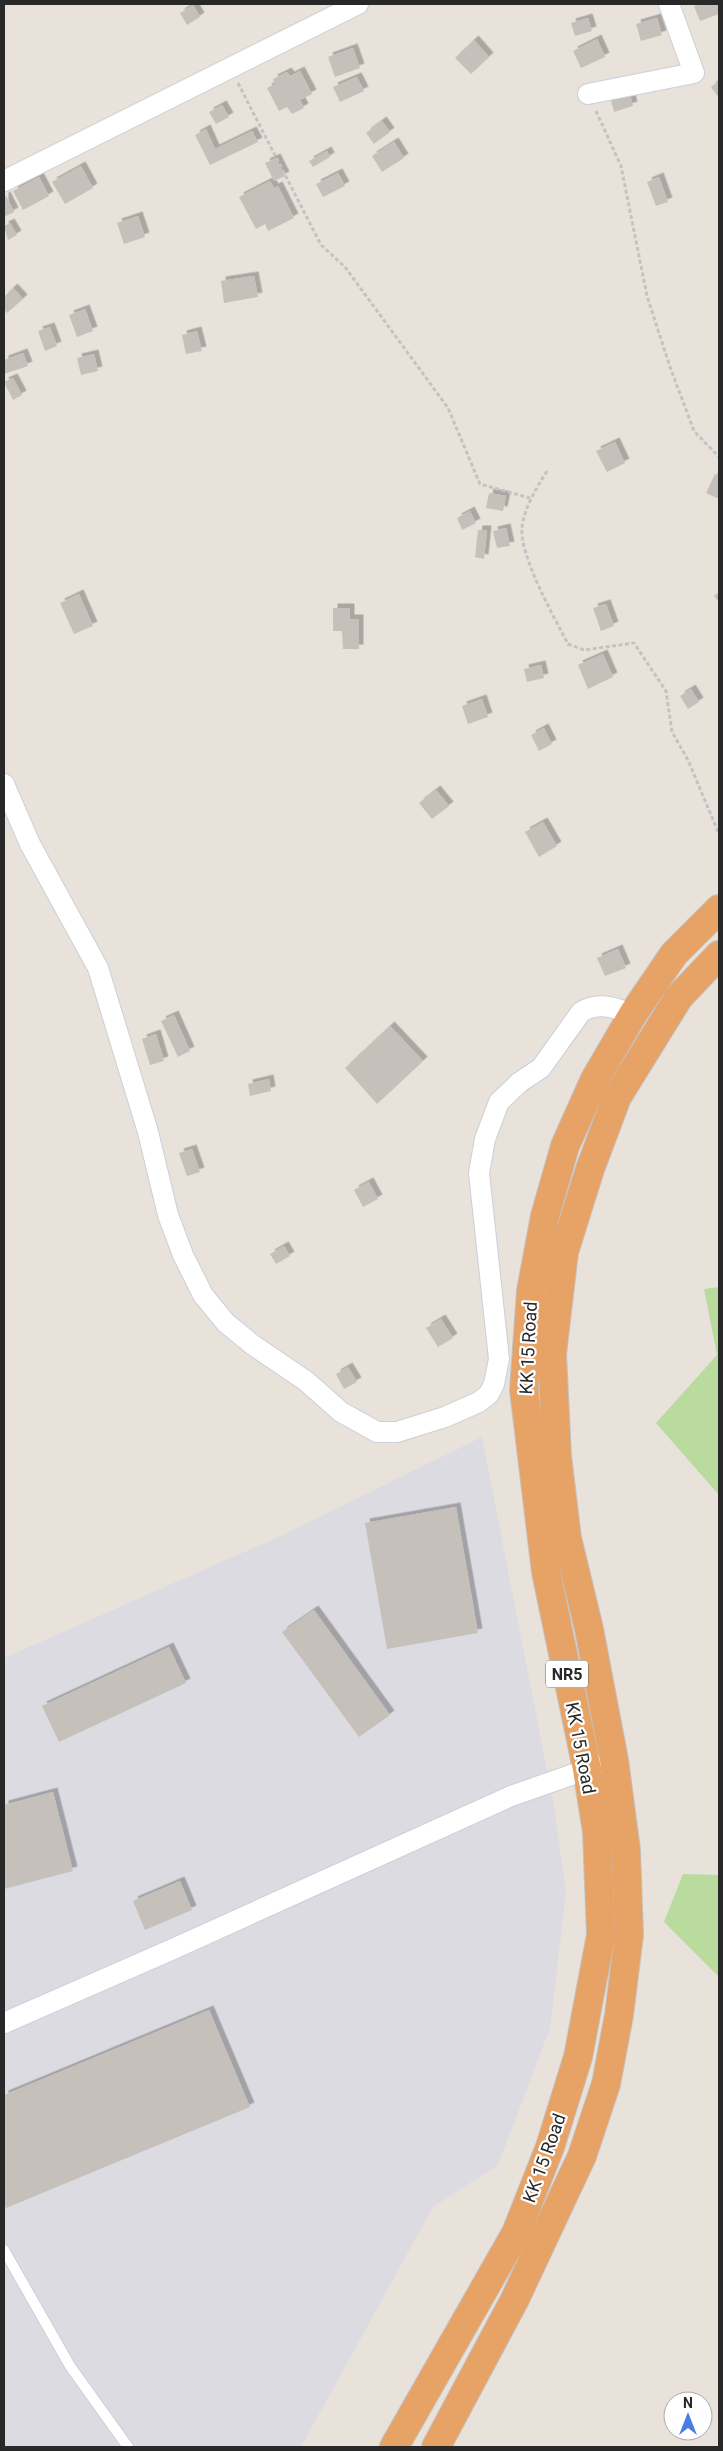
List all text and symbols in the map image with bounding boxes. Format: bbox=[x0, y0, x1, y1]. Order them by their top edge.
street label: KK 15 Road bbox=[515, 1301, 541, 1395]
road number: NR5 bbox=[546, 1660, 588, 1688]
street label: KK 15 Road bbox=[562, 1700, 600, 1796]
street label: KK 15 Road bbox=[518, 2111, 570, 2205]
north arrow bbox=[663, 2391, 713, 2441]
text: N bbox=[683, 2395, 693, 2411]

